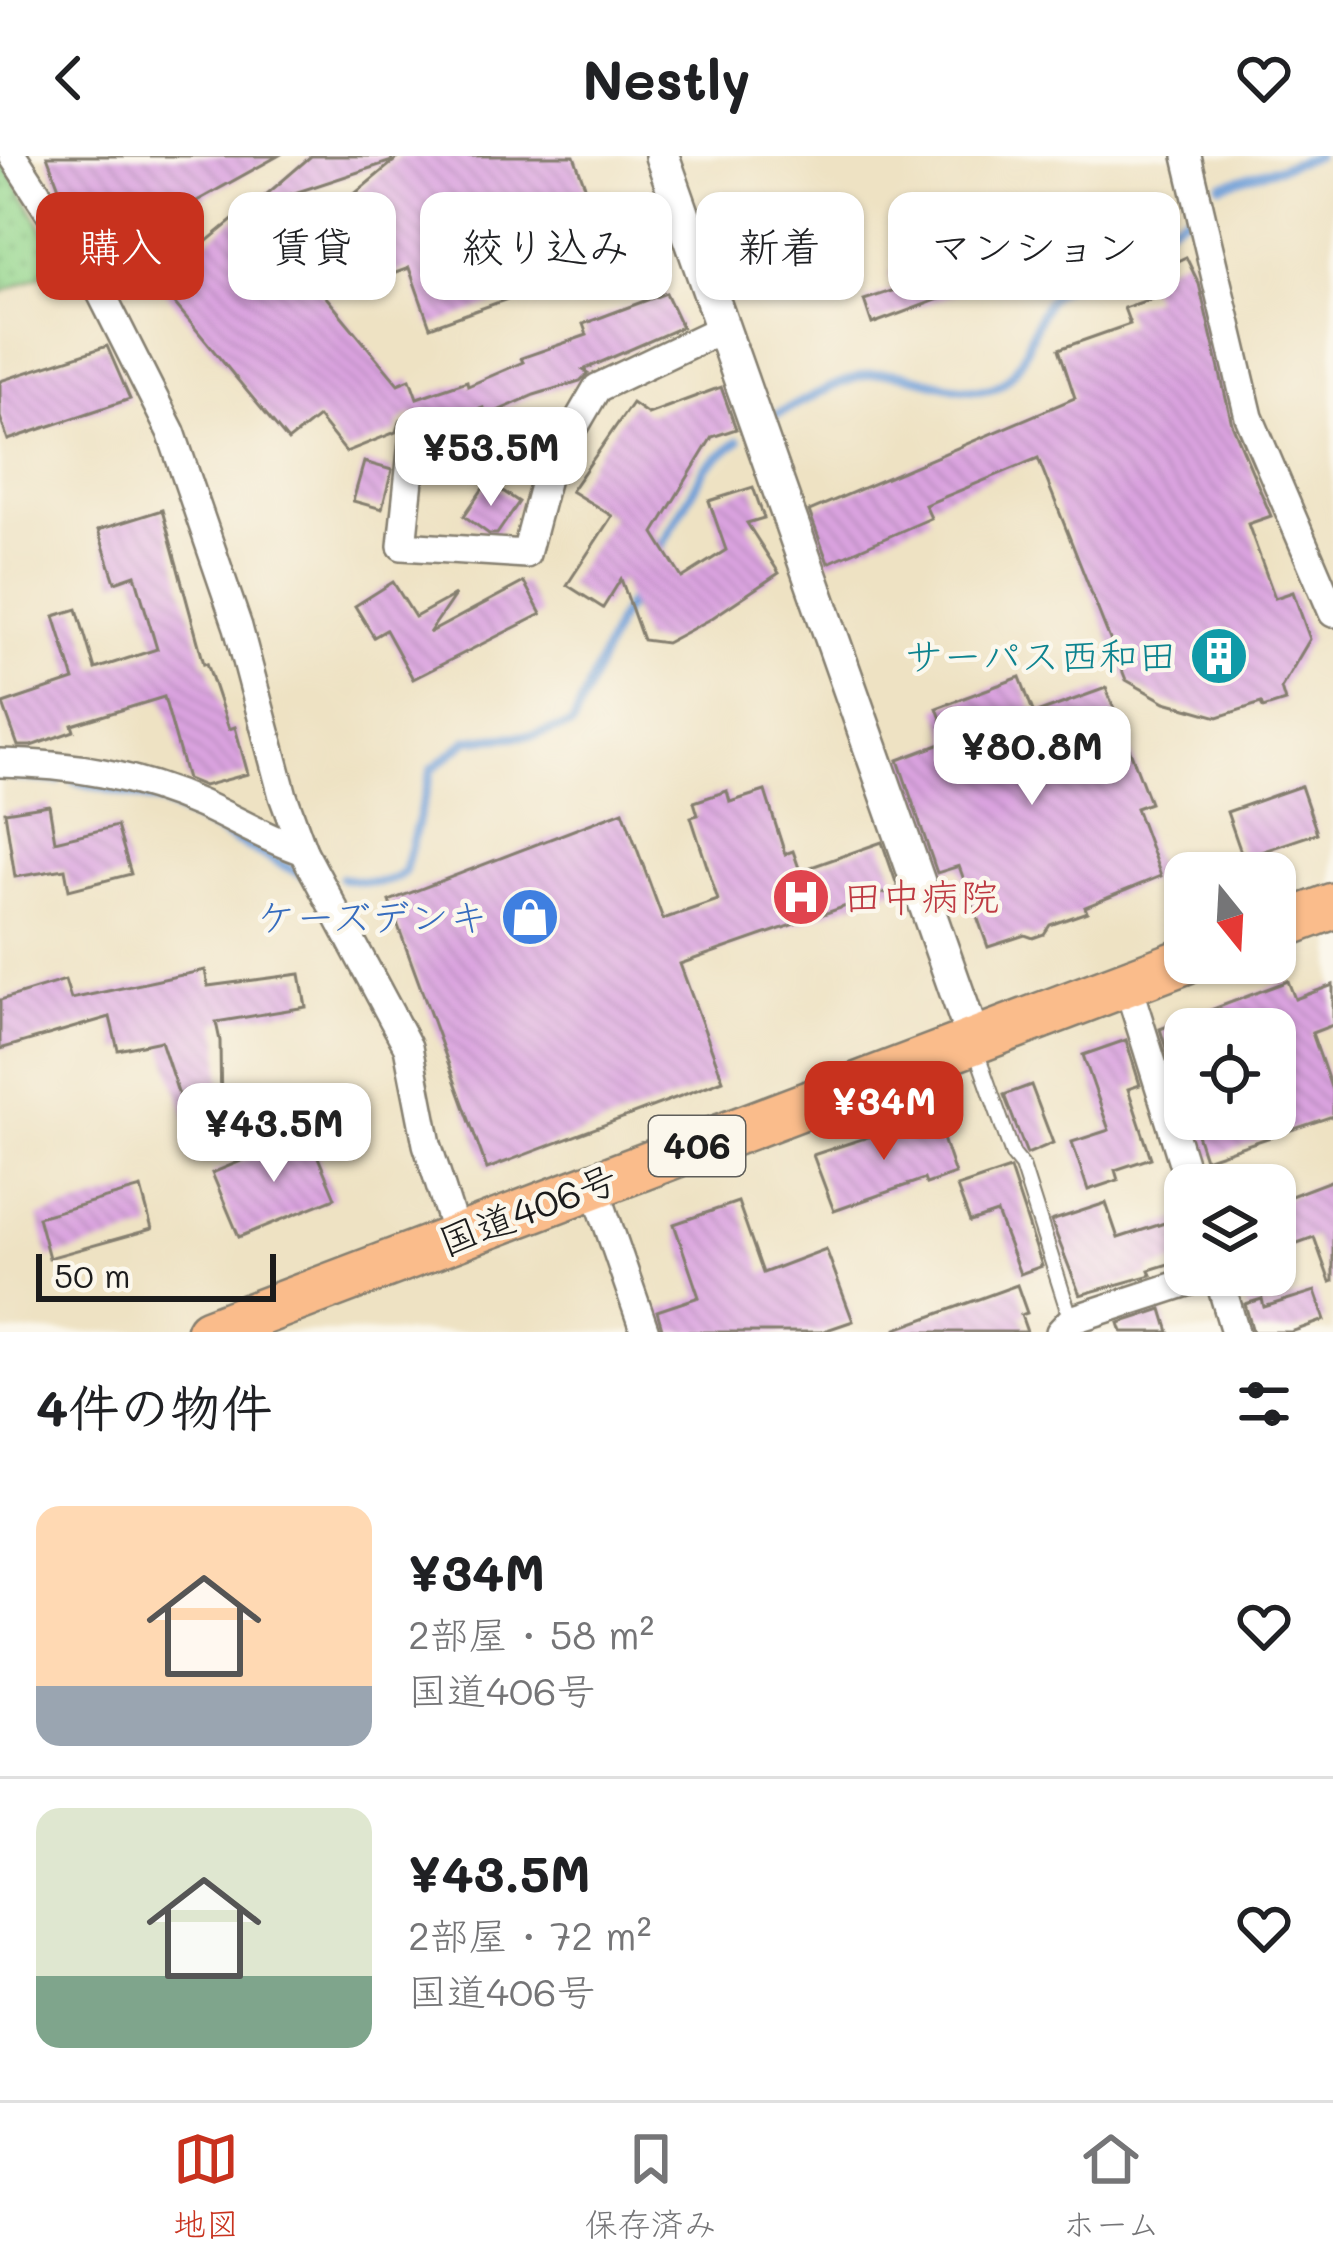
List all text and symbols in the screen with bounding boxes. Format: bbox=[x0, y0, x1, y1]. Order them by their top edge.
text: Nestly bbox=[582, 43, 751, 114]
icon: back bbox=[36, 45, 102, 111]
icon: heart bbox=[1231, 45, 1297, 111]
chip: 購入 bbox=[36, 192, 204, 300]
chip: 賃貸 bbox=[228, 192, 396, 300]
chip: 絞り込み bbox=[420, 192, 672, 300]
chip: 新着 bbox=[696, 192, 864, 300]
chip: マンション bbox=[888, 192, 1180, 300]
pin: ¥53.5M bbox=[393, 407, 589, 509]
text: ¥53.5M bbox=[422, 420, 560, 471]
building icon: サーパス西和田 bbox=[1188, 625, 1250, 687]
place label: サーパス西和田 bbox=[904, 629, 1177, 680]
pin: ¥80.8M bbox=[934, 706, 1130, 808]
text: ¥80.8M bbox=[961, 719, 1103, 770]
north arrow bbox=[1164, 852, 1296, 984]
map controls bbox=[1164, 852, 1296, 1296]
hospital icon: 田中病院 bbox=[770, 866, 832, 928]
place label: 田中病院 bbox=[843, 870, 999, 921]
shop icon: ケーズデンキ bbox=[499, 886, 561, 948]
place label: ケーズデンキ bbox=[257, 890, 488, 941]
button: locate bbox=[1164, 1008, 1296, 1140]
pin: ¥34M bbox=[813, 1061, 955, 1163]
text: ¥34M bbox=[831, 1074, 937, 1125]
pin: ¥43.5M bbox=[176, 1083, 372, 1185]
text: ¥43.5M bbox=[204, 1096, 344, 1147]
road number: 406 bbox=[649, 1116, 745, 1176]
street label: 国道406号 bbox=[431, 1151, 624, 1266]
button: layers bbox=[1164, 1164, 1296, 1296]
scale bar bbox=[36, 1248, 276, 1301]
text: 50 m bbox=[54, 1253, 130, 1296]
icon: filters bbox=[1231, 1371, 1297, 1437]
text: 4件の物件 bbox=[36, 1372, 272, 1439]
text: ¥34M bbox=[408, 1537, 546, 1604]
icon: home bbox=[132, 1554, 276, 1698]
icon: heart bbox=[1231, 1593, 1297, 1659]
text: 2部屋 · 58 m² bbox=[408, 1608, 654, 1659]
text: 国道406号 bbox=[408, 1664, 596, 1715]
text: ¥43.5M bbox=[408, 1838, 591, 1905]
icon: home bbox=[132, 1856, 276, 2000]
icon: heart bbox=[1231, 1895, 1297, 1961]
text: 2部屋 · 72 m² bbox=[408, 1909, 651, 1960]
text: 国道406号 bbox=[408, 1965, 596, 2016]
tab: 地図 bbox=[173, 2126, 239, 2246]
tab: 保存済み bbox=[585, 2126, 717, 2246]
tab: ホーム bbox=[1062, 2126, 1160, 2246]

